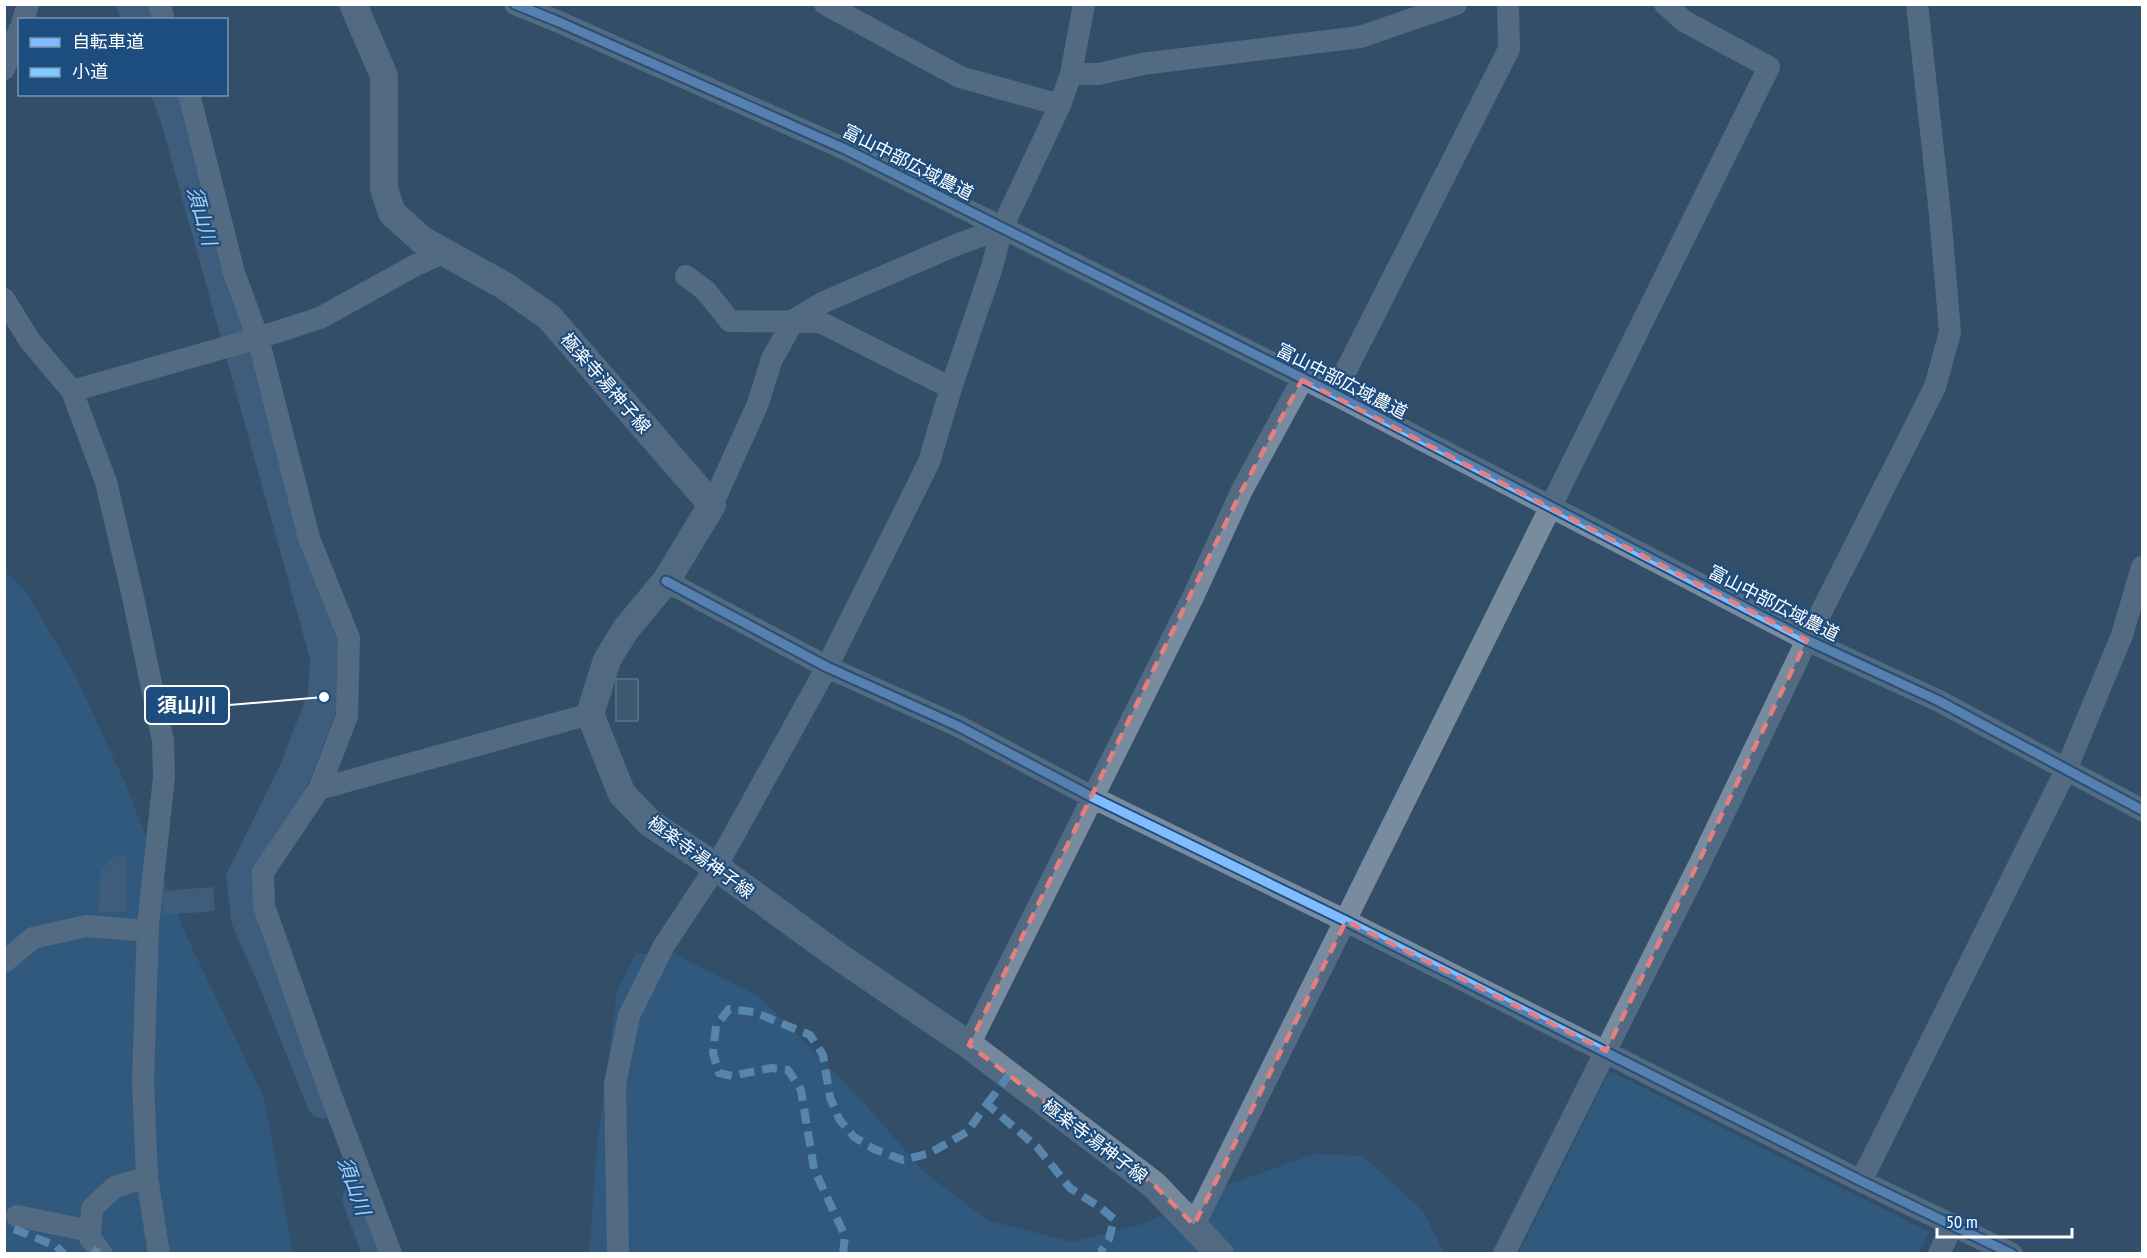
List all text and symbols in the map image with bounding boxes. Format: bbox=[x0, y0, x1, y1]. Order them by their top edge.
legend bbox=[18, 18, 228, 96]
text: 自転車道 bbox=[72, 30, 144, 53]
text: 小道 bbox=[72, 60, 108, 83]
street label: 富山中部広域農道 bbox=[839, 119, 977, 205]
water label: 須山川 bbox=[181, 184, 223, 250]
street label: 極楽寺湯神子線 bbox=[556, 328, 656, 438]
street label: 富山中部広域農道 bbox=[1273, 338, 1411, 424]
street label: 富山中部広域農道 bbox=[1705, 560, 1843, 646]
callout: 須山川 bbox=[145, 686, 229, 724]
text: 須山川 bbox=[157, 692, 217, 718]
street label: 極楽寺湯神子線 bbox=[643, 811, 759, 903]
street label: 極楽寺湯神子線 bbox=[1038, 1094, 1152, 1188]
water label: 須山川 bbox=[332, 1153, 377, 1221]
scale bar bbox=[1937, 1201, 2072, 1239]
text: 50 m bbox=[1946, 1210, 1978, 1233]

